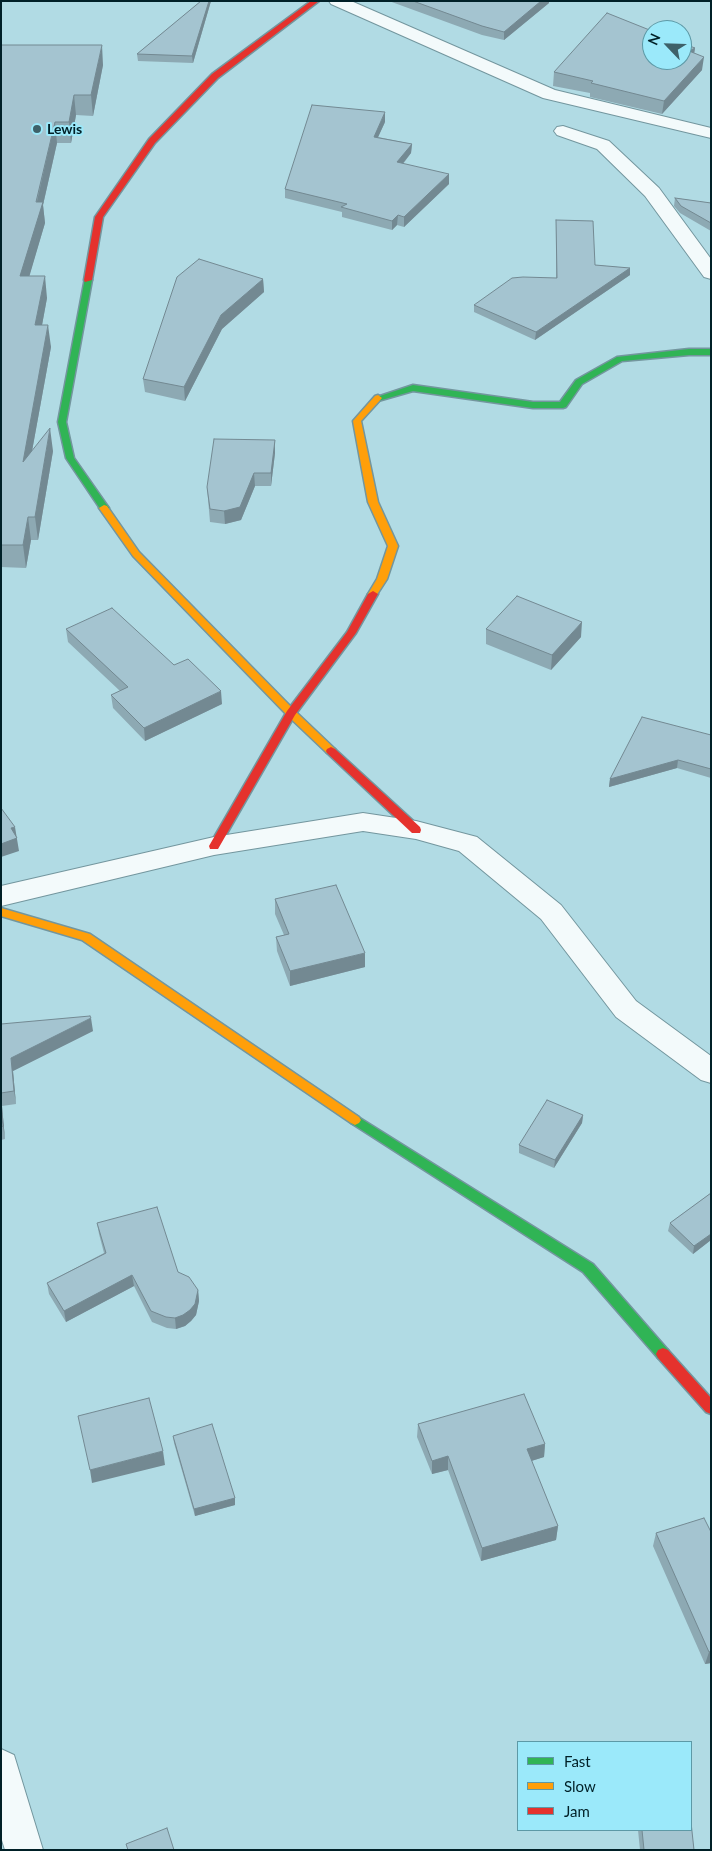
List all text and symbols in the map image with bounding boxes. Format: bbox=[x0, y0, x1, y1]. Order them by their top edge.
north arrow bbox=[642, 20, 692, 70]
text: N bbox=[644, 31, 664, 47]
place label: Lewis bbox=[47, 121, 82, 137]
marker: Lewis bbox=[31, 123, 43, 135]
legend bbox=[517, 1741, 692, 1831]
text: Fast bbox=[564, 1752, 591, 1770]
text: Slow bbox=[564, 1777, 596, 1795]
text: Jam bbox=[564, 1802, 590, 1820]

